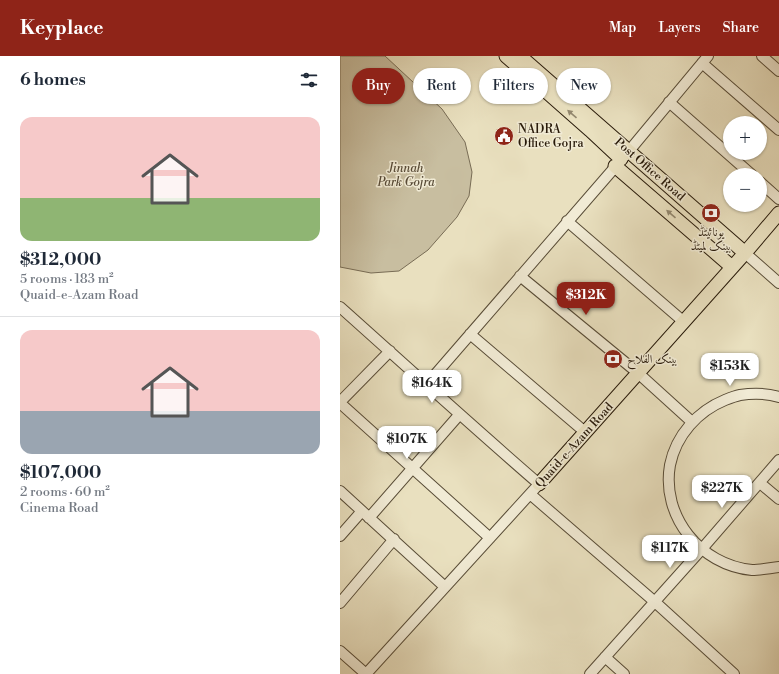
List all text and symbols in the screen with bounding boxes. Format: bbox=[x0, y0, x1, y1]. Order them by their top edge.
text: Keyplace bbox=[20, 16, 104, 40]
text: Map bbox=[609, 19, 636, 37]
text: Layers bbox=[658, 19, 701, 37]
text: Share bbox=[723, 19, 759, 37]
chip: Buy bbox=[352, 68, 405, 104]
chip: Rent bbox=[413, 68, 471, 104]
chip: Filters bbox=[479, 68, 548, 104]
chip: New bbox=[556, 68, 611, 104]
text: 6 homes bbox=[20, 69, 86, 91]
icon: filters bbox=[298, 69, 320, 91]
one-way arrow bbox=[567, 109, 577, 118]
map controls bbox=[723, 116, 767, 212]
button: + bbox=[723, 116, 767, 160]
place label: NADRA Office Gojra bbox=[518, 122, 584, 151]
public building icon: NADRA Office Gojra bbox=[493, 125, 515, 147]
street label: Post Office Road bbox=[611, 135, 688, 204]
icon: home bbox=[134, 143, 206, 215]
park label: Jinnah Park Gojra bbox=[376, 161, 435, 190]
button: − bbox=[723, 168, 767, 212]
bank icon: یونائیٹڈ بینک لمیٹڈ bbox=[700, 202, 722, 224]
one-way arrow bbox=[666, 209, 676, 219]
place label: یونائیٹڈ بینک لمیٹڈ bbox=[691, 225, 731, 254]
text: $312,000 bbox=[20, 249, 101, 271]
text: 5 rooms · 183 m² bbox=[20, 271, 114, 287]
pin: $312K bbox=[558, 282, 614, 316]
text: Quaid-e-Azam Road bbox=[20, 287, 139, 303]
text: $312K bbox=[566, 287, 606, 303]
bank icon: بینک الفلاح bbox=[602, 348, 624, 370]
place label: بینک الفلاح bbox=[627, 352, 677, 370]
pin: $153K bbox=[702, 353, 758, 387]
icon: home bbox=[134, 356, 206, 428]
text: $153K bbox=[710, 358, 750, 374]
pin: $164K bbox=[404, 370, 460, 404]
text: $164K bbox=[411, 375, 453, 391]
street label: Quaid-e-Azam Road bbox=[532, 400, 617, 491]
pin: $107K bbox=[379, 426, 435, 460]
text: $107K bbox=[386, 431, 428, 447]
text: $107,000 bbox=[20, 462, 101, 484]
pin: $227K bbox=[694, 475, 750, 509]
text: $227K bbox=[701, 480, 743, 496]
text: 2 rooms · 60 m² bbox=[20, 484, 110, 500]
text: Cinema Road bbox=[20, 500, 98, 516]
pin: $117K bbox=[642, 535, 698, 569]
text: $117K bbox=[651, 540, 689, 556]

